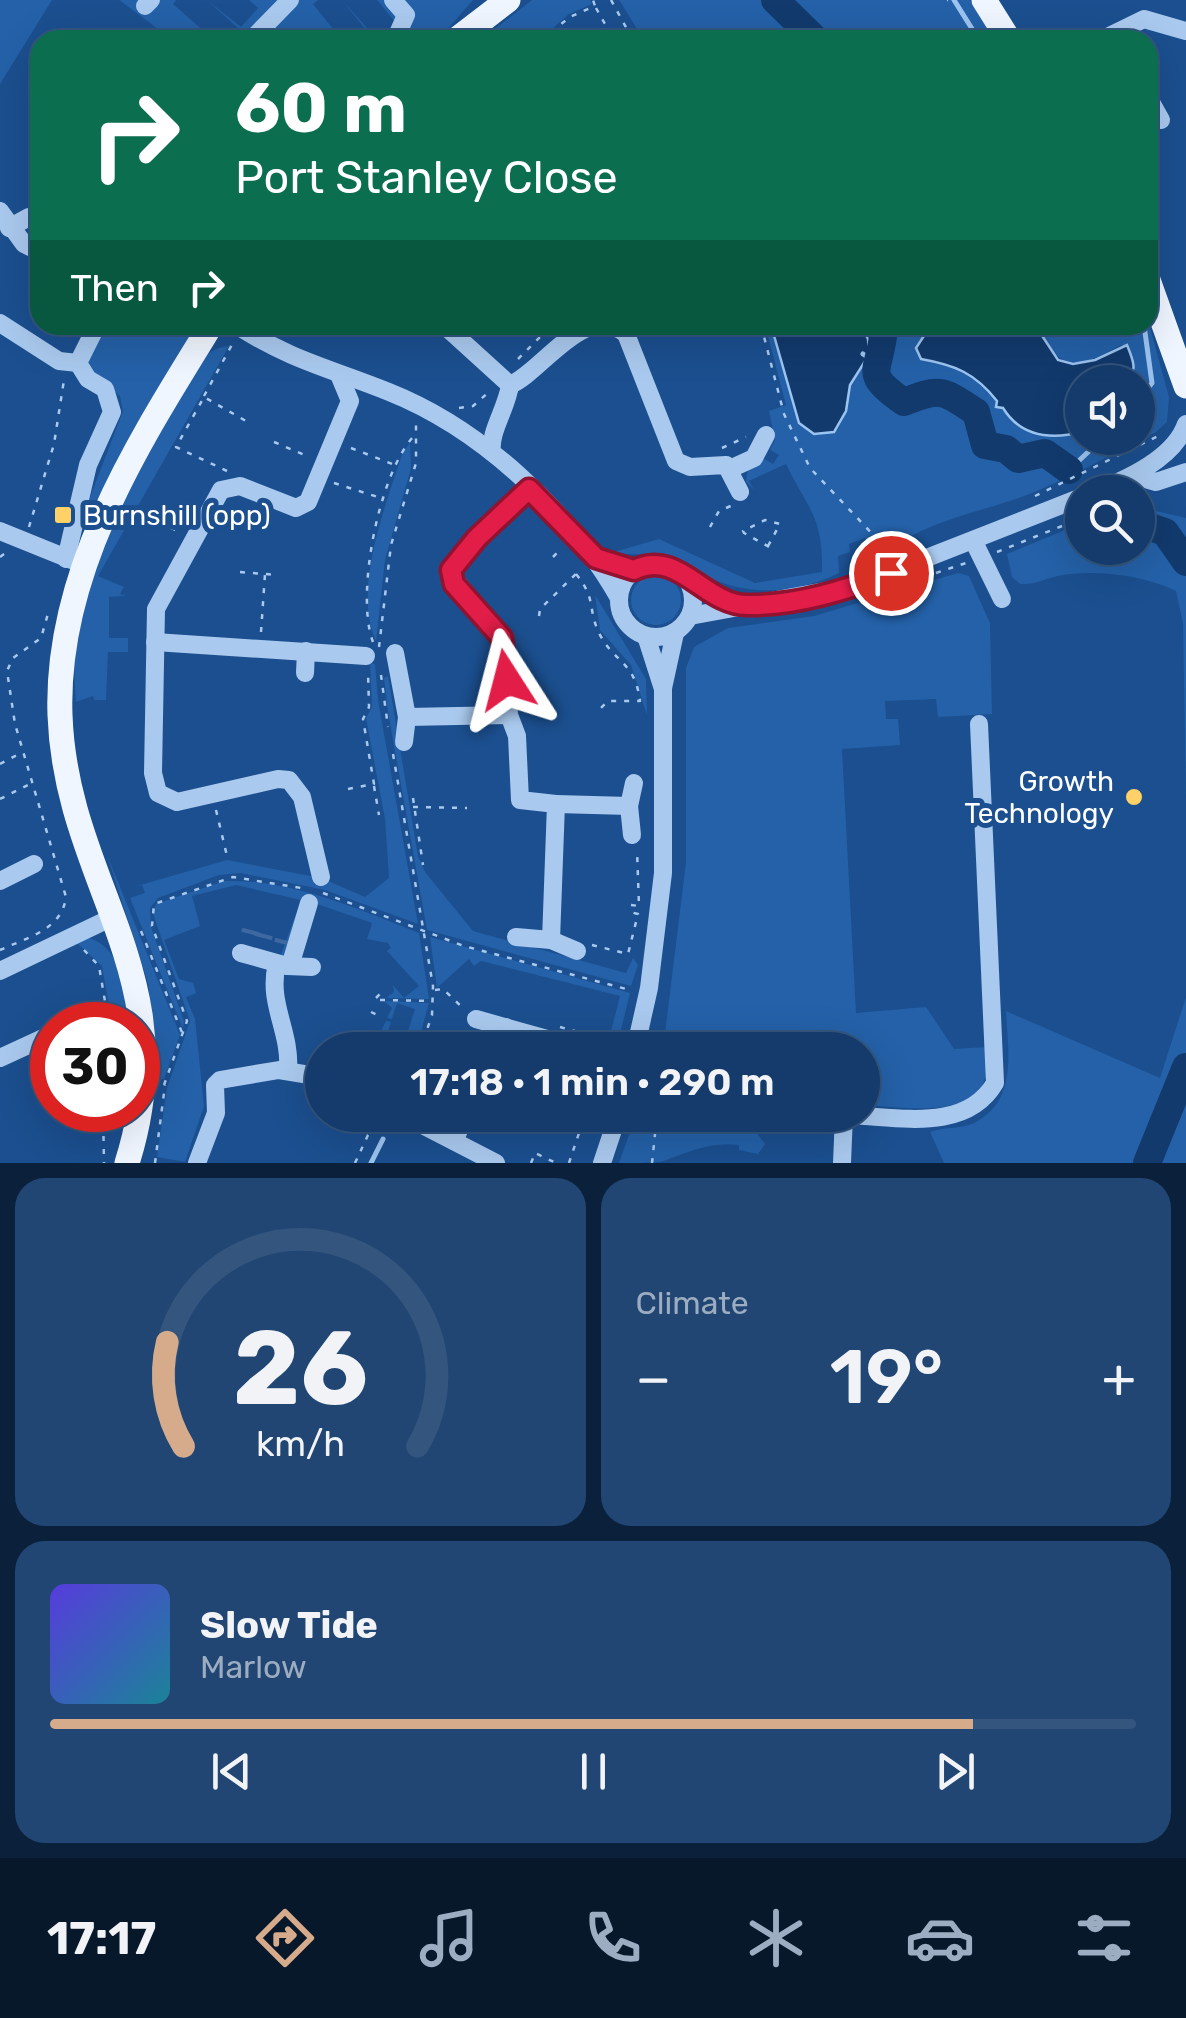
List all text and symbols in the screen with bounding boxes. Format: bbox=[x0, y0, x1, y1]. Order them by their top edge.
text: 60 m bbox=[235, 67, 407, 150]
icon: right bbox=[70, 70, 200, 200]
text: Port Stanley Close bbox=[235, 151, 618, 204]
icon: right bbox=[179, 260, 234, 315]
text: Then bbox=[70, 265, 159, 311]
map controls bbox=[1065, 365, 1155, 565]
button: sound bbox=[1065, 365, 1155, 455]
button: search bbox=[1065, 475, 1155, 565]
place label: Burnshill (opp) bbox=[83, 499, 271, 532]
marker: Burnshill (opp) bbox=[52, 504, 74, 526]
pin bbox=[849, 531, 934, 616]
icon: arrive bbox=[864, 546, 919, 601]
position arrow bbox=[455, 628, 559, 732]
place label: Growth Technology bbox=[964, 765, 1114, 830]
marker: Growth Technology bbox=[1123, 786, 1145, 808]
speed limit sign: 30 bbox=[30, 1002, 160, 1132]
text: 17:18 · 1 min · 290 m bbox=[410, 1059, 775, 1105]
text: Climate bbox=[636, 1284, 749, 1322]
text: 26 bbox=[233, 1307, 368, 1430]
text: 19° bbox=[830, 1333, 943, 1422]
text: − bbox=[636, 1346, 671, 1411]
text: + bbox=[1102, 1346, 1136, 1411]
text: km/h bbox=[256, 1423, 345, 1465]
text: Slow Tide bbox=[200, 1602, 378, 1648]
text: Marlow bbox=[200, 1648, 307, 1686]
icon: previous bbox=[204, 1744, 259, 1799]
icon: pause bbox=[566, 1744, 621, 1799]
icon: next bbox=[928, 1744, 983, 1799]
icon: directions bbox=[250, 1903, 320, 1973]
icon: music bbox=[414, 1903, 484, 1973]
icon: phone bbox=[578, 1903, 648, 1973]
icon: climate bbox=[741, 1903, 811, 1973]
icon: car bbox=[905, 1903, 975, 1973]
icon: filters bbox=[1069, 1903, 1139, 1973]
text: 17:17 bbox=[47, 1912, 156, 1965]

